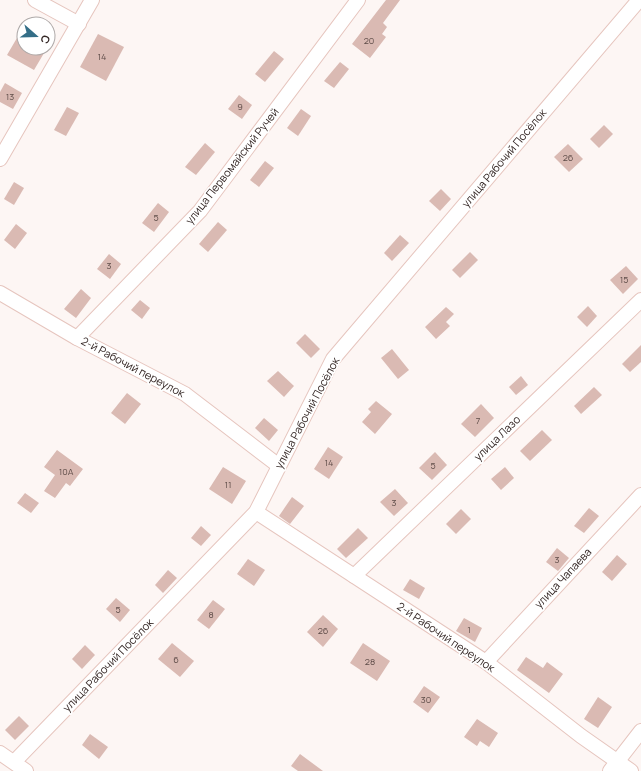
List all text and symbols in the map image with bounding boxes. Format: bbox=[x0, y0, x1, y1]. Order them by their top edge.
north arrow bbox=[16, 16, 56, 56]
text: С bbox=[37, 33, 54, 46]
house number: 20 bbox=[364, 34, 374, 47]
house number: 14 bbox=[98, 50, 106, 63]
house number: 13 bbox=[6, 90, 14, 103]
house number: 9 bbox=[237, 100, 243, 113]
street label: улица Первомайский Ручей bbox=[181, 104, 282, 227]
street label: улица Рабочий Посёлок bbox=[458, 105, 550, 210]
house number: 26 bbox=[563, 151, 574, 164]
house number: 5 bbox=[153, 211, 159, 224]
house number: 3 bbox=[107, 259, 112, 272]
house number: 15 bbox=[620, 273, 628, 286]
street label: 2-й Рабочий переулок bbox=[79, 333, 188, 400]
street label: улица Рабочий Посёлок bbox=[271, 354, 343, 471]
street label: улица Лазо bbox=[470, 411, 523, 464]
house number: 7 bbox=[476, 414, 481, 427]
house number: 14 bbox=[325, 456, 333, 469]
house number: 5 bbox=[430, 459, 436, 472]
house number: 10А bbox=[59, 465, 74, 478]
house number: 11 bbox=[224, 478, 232, 491]
house number: 3 bbox=[392, 496, 397, 509]
street label: улица Чапаева bbox=[531, 544, 594, 611]
house number: 3 bbox=[555, 553, 560, 566]
street label: 2-й Рабочий переулок bbox=[394, 598, 499, 675]
house number: 5 bbox=[115, 603, 121, 616]
house number: 8 bbox=[208, 608, 214, 621]
street label: улица Рабочий Посёлок bbox=[59, 614, 157, 715]
house number: 1 bbox=[467, 623, 471, 636]
house number: 26 bbox=[318, 624, 329, 637]
house number: 6 bbox=[173, 653, 179, 666]
house number: 28 bbox=[365, 655, 375, 668]
house number: 30 bbox=[421, 693, 431, 706]

